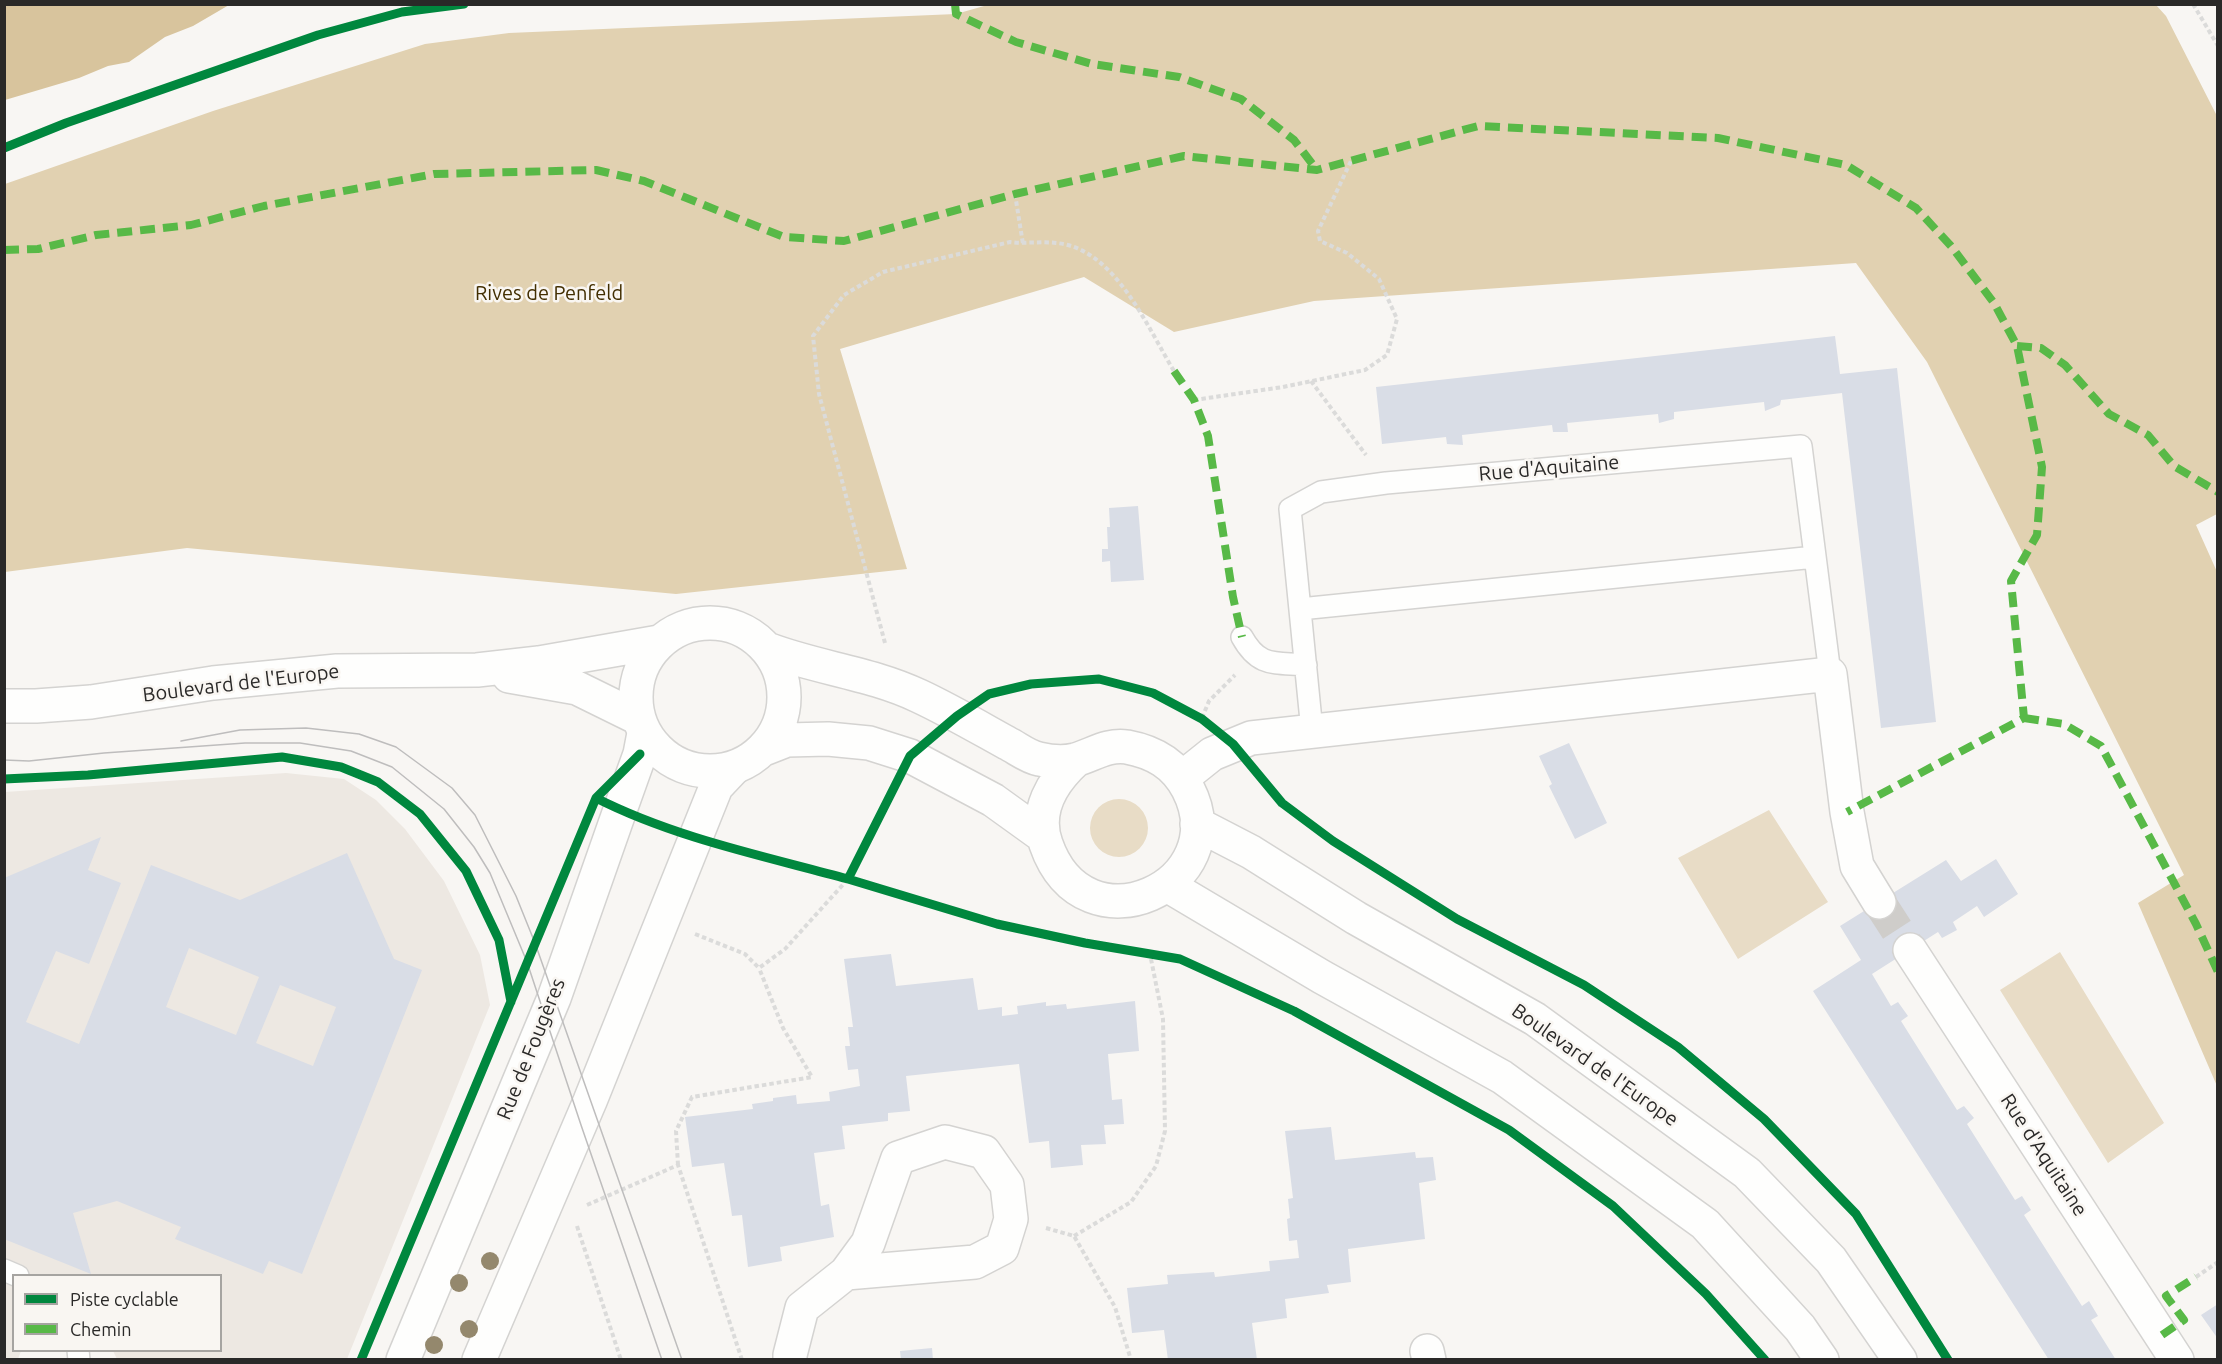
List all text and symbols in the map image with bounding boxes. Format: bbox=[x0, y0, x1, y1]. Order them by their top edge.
park label: Rives de Penfeld bbox=[475, 281, 623, 305]
street label: Rue d'Aquitaine bbox=[1478, 450, 1620, 486]
street label: Boulevard de l'Europe bbox=[141, 659, 341, 707]
street label: Rue de Fougères bbox=[492, 975, 570, 1123]
street label: Boulevard de l'Europe bbox=[1507, 998, 1683, 1132]
street label: Rue d'Aquitaine bbox=[1996, 1089, 2092, 1221]
legend bbox=[12, 1274, 222, 1352]
text: Piste cyclable bbox=[70, 1289, 179, 1309]
text: Chemin bbox=[70, 1319, 131, 1339]

